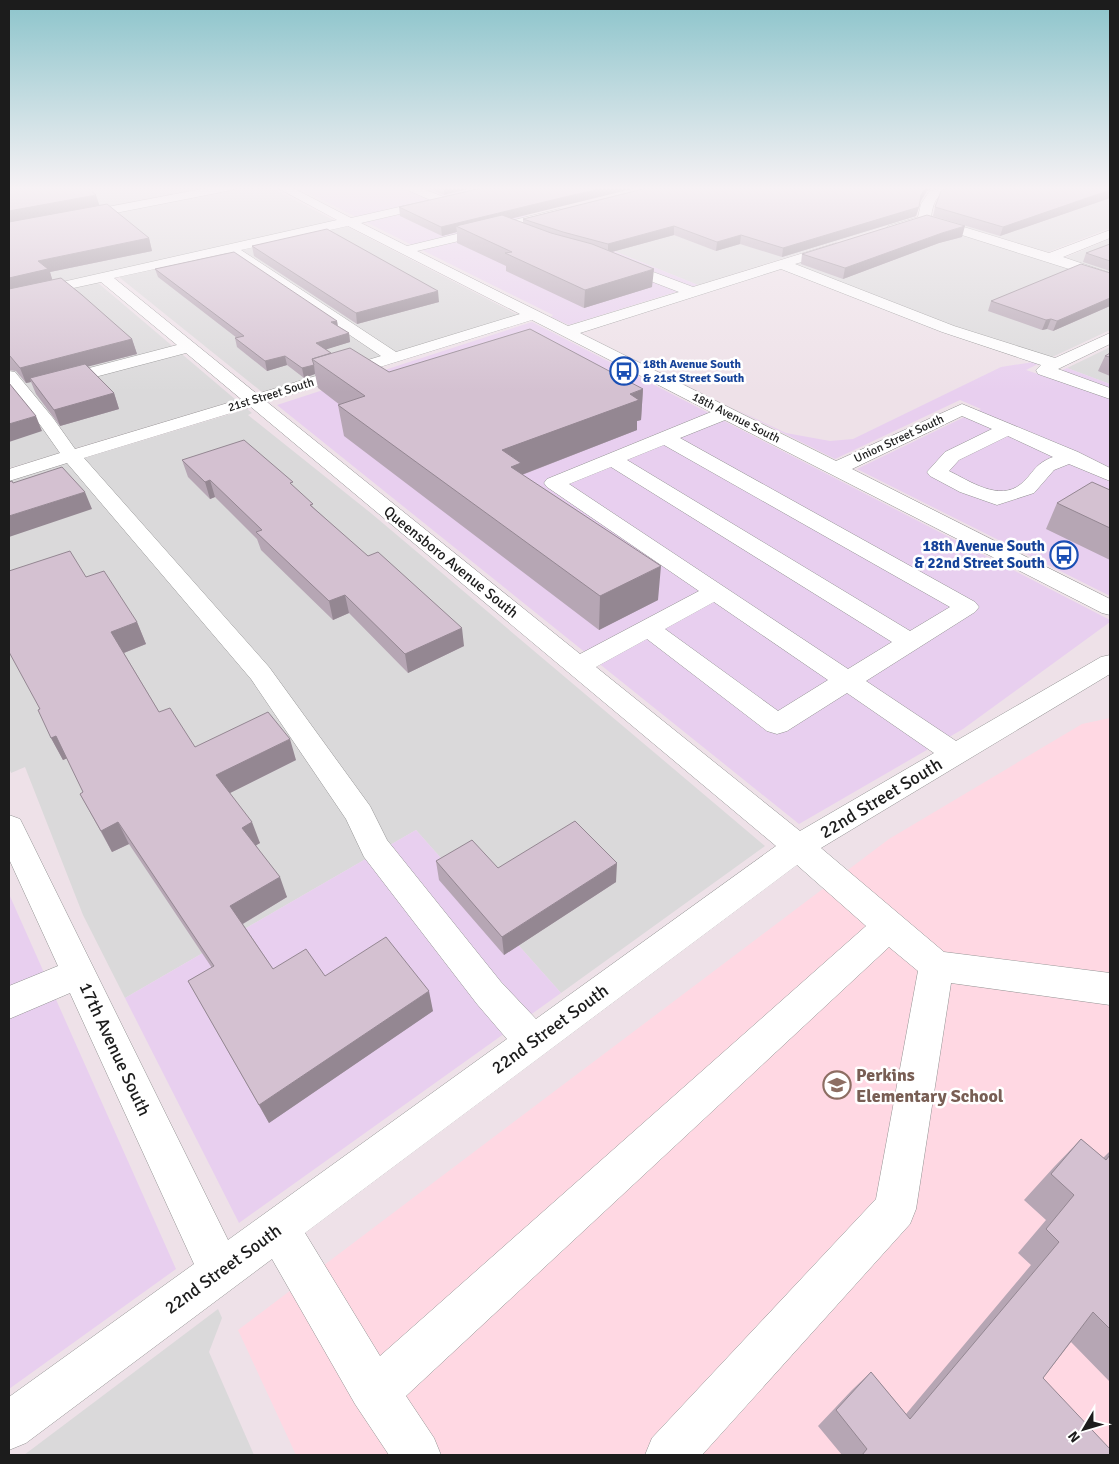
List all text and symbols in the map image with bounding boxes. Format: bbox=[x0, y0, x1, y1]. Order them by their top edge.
bus stop icon: 18th Avenue South & 21st Street South bbox=[609, 356, 639, 386]
place label: 18th Avenue South & 21st Street South bbox=[643, 357, 745, 386]
street label: 21st Street South bbox=[226, 375, 316, 415]
street label: 18th Avenue South bbox=[690, 389, 782, 447]
street label: Union Street South bbox=[852, 412, 946, 466]
street label: Queensboro Avenue South bbox=[380, 502, 522, 622]
place label: 18th Avenue South & 22nd Street South bbox=[914, 537, 1045, 572]
bus stop icon: 18th Avenue South & 22nd Street South bbox=[1049, 540, 1079, 570]
street label: 22nd Street South bbox=[816, 753, 946, 843]
street label: 17th Avenue South bbox=[74, 979, 156, 1119]
street label: 22nd Street South bbox=[487, 979, 613, 1079]
place label: Perkins Elementary School bbox=[856, 1064, 1004, 1107]
school or university icon: Perkins Elementary School bbox=[822, 1070, 852, 1100]
street label: 22nd Street South bbox=[160, 1219, 286, 1319]
north arrow bbox=[1059, 1404, 1109, 1454]
text: N bbox=[1064, 1428, 1084, 1446]

